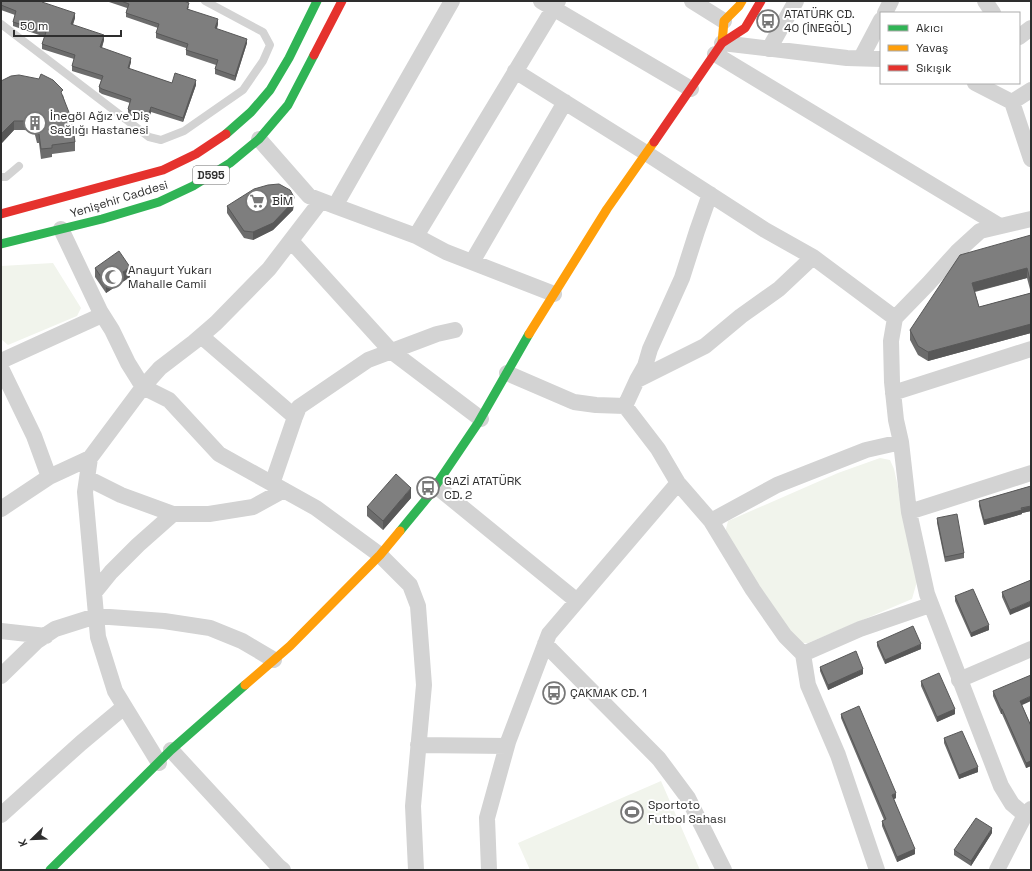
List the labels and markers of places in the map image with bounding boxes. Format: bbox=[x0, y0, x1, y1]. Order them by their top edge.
place label: ATATÜRK CD. 40 (İNEGÖL) bbox=[784, 6, 855, 36]
bus stop icon: ATATÜRK CD. 40 (İNEGÖL) bbox=[755, 8, 781, 34]
place label: İnegöl Ağız ve Diş Sağlığı Hastanesi bbox=[50, 108, 150, 138]
building icon: İnegöl Ağız ve Diş Sağlığı Hastanesi bbox=[22, 110, 48, 136]
supermarket icon: BİM bbox=[244, 188, 270, 214]
place label: BİM bbox=[272, 193, 293, 209]
place label: Anayurt Yukarı Mahalle Camii bbox=[128, 262, 212, 292]
mosque icon: Anayurt Yukarı Mahalle Camii bbox=[99, 264, 125, 290]
place label: GAZİ ATATÜRK CD. 2 bbox=[444, 473, 522, 503]
bus stop icon: GAZİ ATATÜRK CD. 2 bbox=[415, 475, 441, 501]
bus stop icon: ÇAKMAK CD. 1 bbox=[541, 680, 567, 706]
place label: ÇAKMAK CD. 1 bbox=[570, 685, 647, 701]
place label: Sportoto Futbol Sahası bbox=[648, 797, 726, 827]
sports icon: Sportoto Futbol Sahası bbox=[619, 799, 645, 825]

